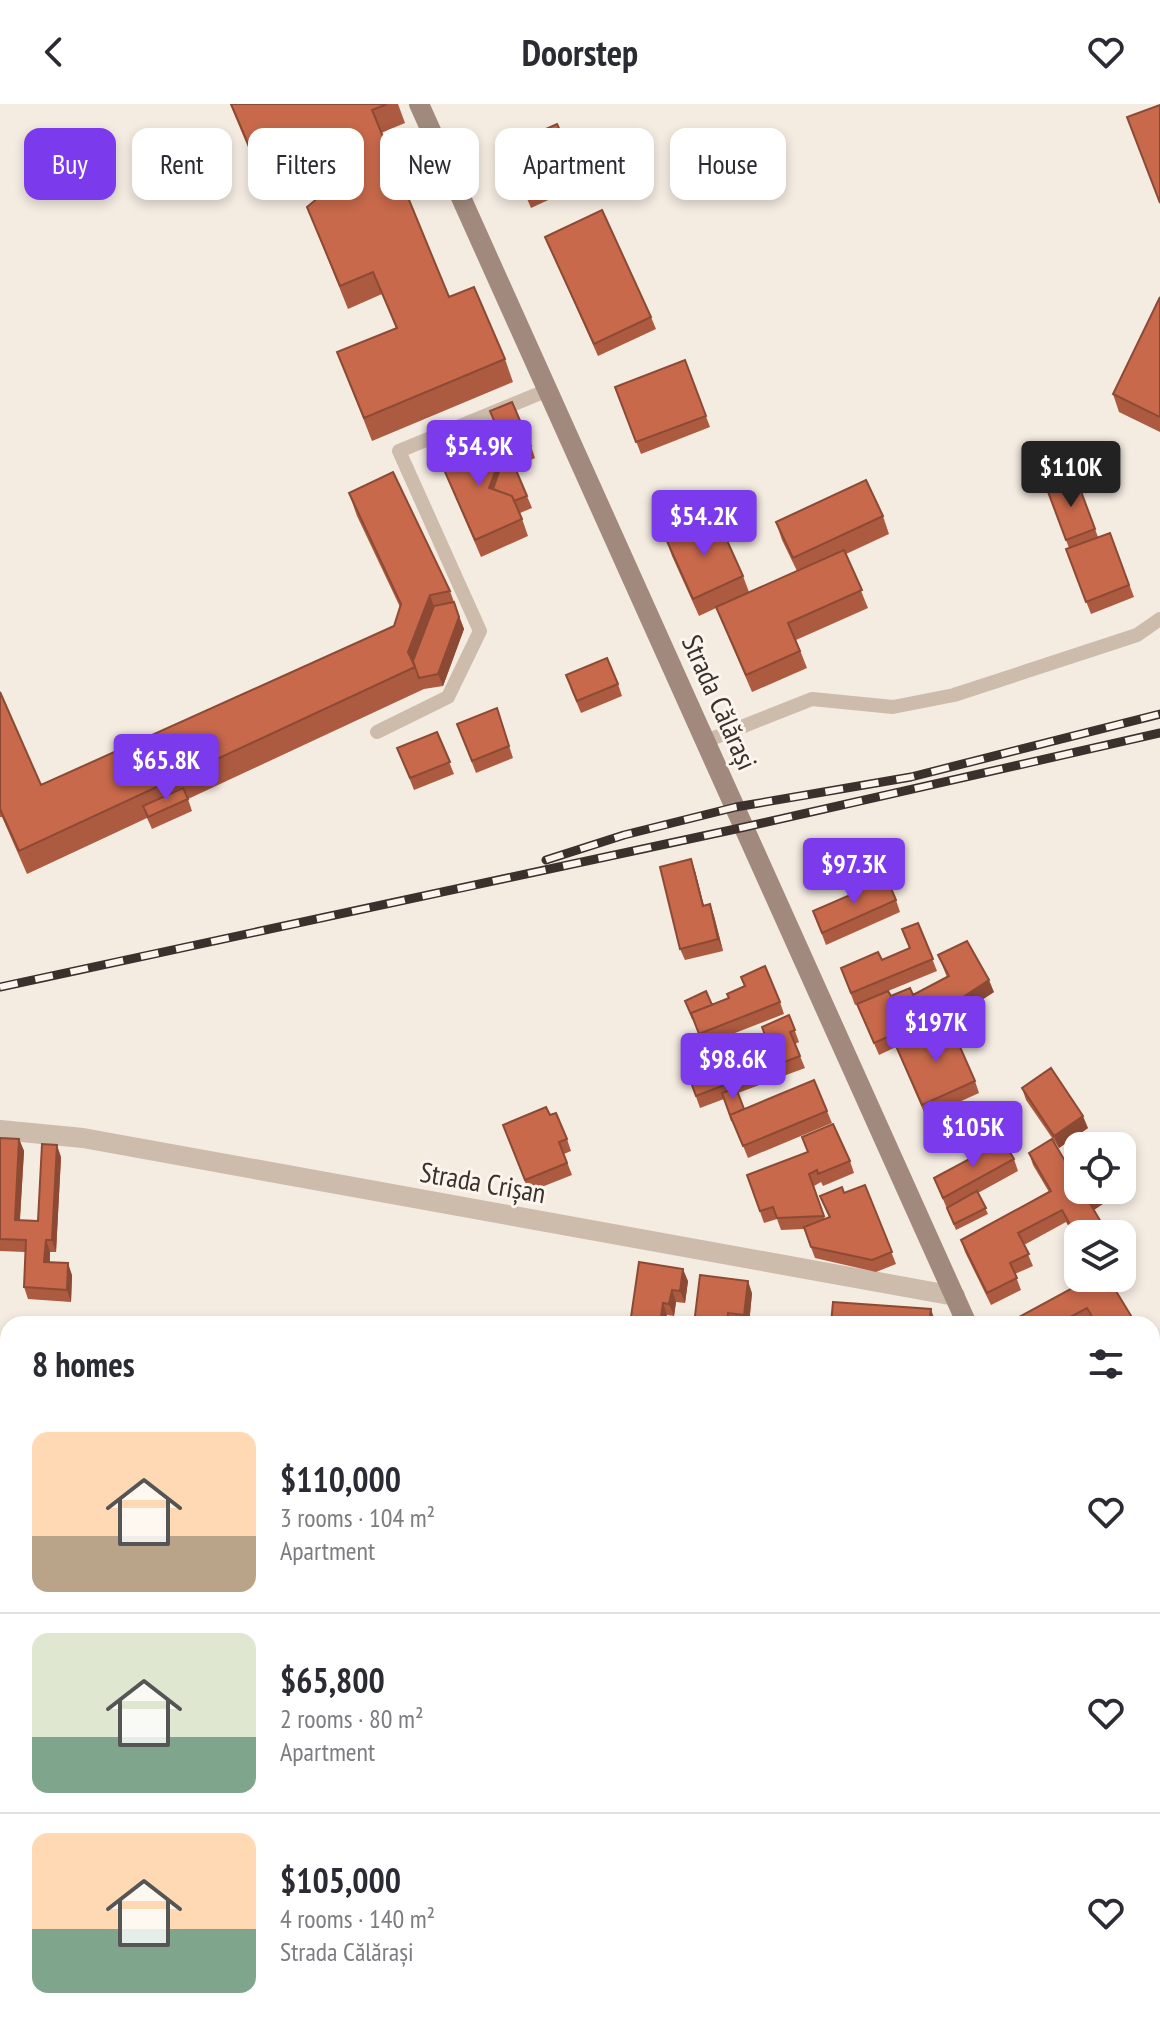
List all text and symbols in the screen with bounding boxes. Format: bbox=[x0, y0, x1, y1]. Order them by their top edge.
text: Doorstep bbox=[522, 29, 638, 76]
icon: back bbox=[32, 30, 76, 74]
icon: heart bbox=[1084, 30, 1128, 74]
chip: Buy bbox=[24, 128, 116, 200]
chip: Rent bbox=[132, 128, 232, 200]
chip: Filters bbox=[248, 128, 364, 200]
chip: New bbox=[380, 128, 479, 200]
chip: Apartment bbox=[495, 128, 654, 200]
chip: House bbox=[670, 128, 786, 200]
pin: $54.9K bbox=[414, 420, 544, 488]
text: $54.9K bbox=[445, 429, 513, 462]
pin: $110K bbox=[1015, 441, 1127, 509]
text: $110K bbox=[1039, 450, 1103, 483]
pin: $54.2K bbox=[639, 490, 769, 558]
text: $54.2K bbox=[670, 499, 738, 532]
street label: Strada Călărași bbox=[674, 629, 766, 775]
pin: $65.8K bbox=[101, 734, 231, 802]
text: $65.8K bbox=[132, 743, 200, 776]
pin: $97.3K bbox=[789, 838, 919, 906]
text: $97.3K bbox=[821, 847, 887, 880]
pin: $197K bbox=[880, 996, 992, 1064]
text: $197K bbox=[904, 1005, 968, 1038]
pin: $98.6K bbox=[668, 1033, 798, 1101]
text: $98.6K bbox=[699, 1042, 767, 1075]
pin: $105K bbox=[917, 1101, 1029, 1169]
text: $105K bbox=[941, 1110, 1005, 1143]
map controls bbox=[1064, 1132, 1136, 1292]
button: locate bbox=[1064, 1132, 1136, 1204]
street label: Strada Crișan bbox=[417, 1153, 549, 1211]
button: layers bbox=[1064, 1220, 1136, 1292]
text: 8 homes bbox=[32, 1342, 135, 1386]
icon: filters bbox=[1084, 1342, 1128, 1386]
text: $110,000 bbox=[280, 1457, 401, 1501]
icon: home bbox=[96, 1464, 192, 1560]
icon: heart bbox=[1084, 1490, 1128, 1534]
text: 3 rooms · 104 m² bbox=[280, 1501, 435, 1534]
text: Apartment bbox=[280, 1534, 375, 1567]
text: $65,800 bbox=[280, 1658, 385, 1702]
icon: home bbox=[96, 1665, 192, 1761]
icon: heart bbox=[1084, 1691, 1128, 1735]
text: 2 rooms · 80 m² bbox=[280, 1702, 424, 1735]
text: Apartment bbox=[280, 1735, 375, 1768]
text: $105,000 bbox=[280, 1858, 401, 1902]
icon: home bbox=[96, 1865, 192, 1961]
icon: heart bbox=[1084, 1891, 1128, 1935]
text: 4 rooms · 140 m² bbox=[280, 1902, 435, 1935]
text: Strada Călărași bbox=[280, 1935, 414, 1968]

